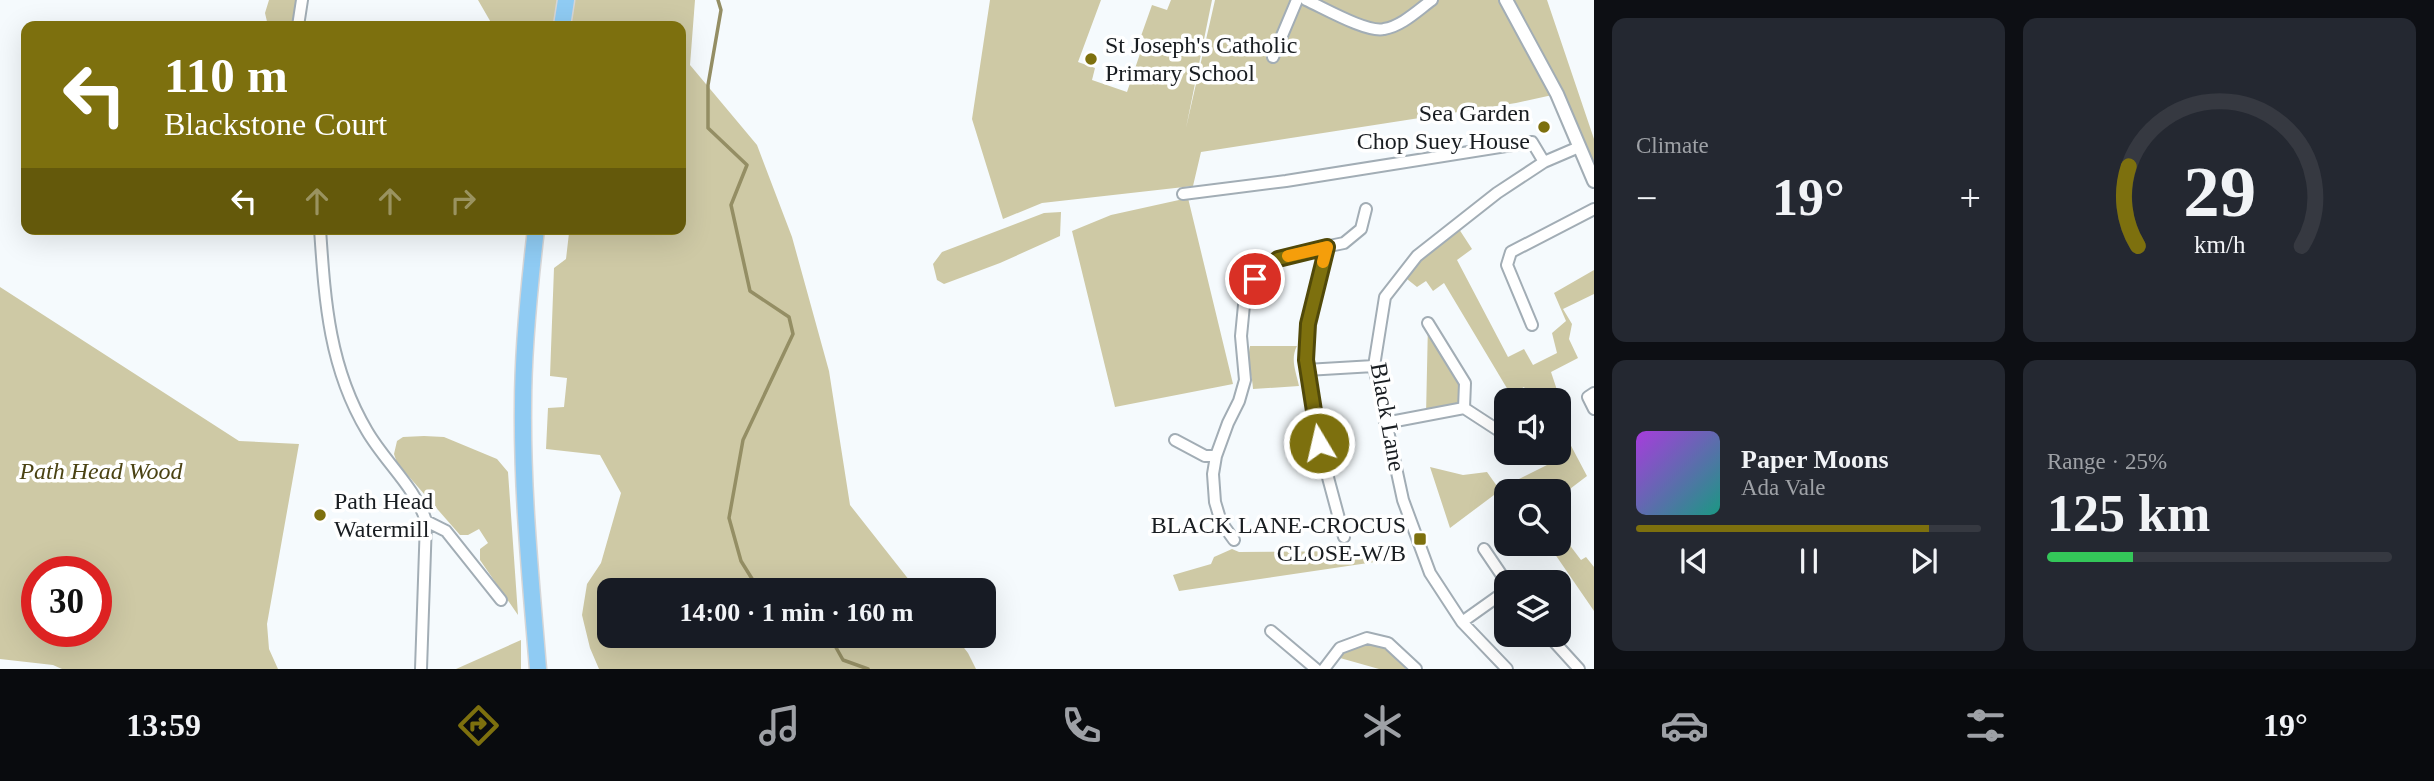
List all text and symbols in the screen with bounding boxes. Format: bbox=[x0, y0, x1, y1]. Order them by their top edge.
place label: St Joseph's Catholic Primary School bbox=[1105, 32, 1297, 86]
text: 110 m bbox=[164, 48, 288, 103]
icon: left bbox=[49, 49, 140, 140]
marker: St Joseph's Catholic Primary School bbox=[1083, 51, 1099, 67]
place label: Sea Garden Chop Suey House bbox=[1357, 100, 1530, 154]
text: Blackstone Court bbox=[164, 106, 387, 142]
marker: Sea Garden Chop Suey House bbox=[1536, 119, 1552, 135]
text: Climate bbox=[1636, 133, 1709, 158]
text: 29 bbox=[2183, 151, 2256, 232]
text: 19° bbox=[1772, 169, 1845, 226]
text: − bbox=[1636, 177, 1657, 219]
text: + bbox=[1960, 177, 1981, 219]
icon: left bbox=[225, 182, 263, 220]
icon: ahead bbox=[298, 182, 336, 220]
icon: ahead bbox=[371, 182, 409, 220]
icon: right bbox=[444, 182, 482, 220]
text: km/h bbox=[2194, 231, 2246, 258]
pin bbox=[1225, 249, 1285, 309]
icon: arrive bbox=[1236, 260, 1274, 298]
street label: Black Lane bbox=[1366, 361, 1410, 473]
map controls bbox=[1494, 388, 1571, 647]
button: sound bbox=[1494, 388, 1571, 465]
position arrow bbox=[1282, 406, 1356, 480]
text: Paper Moons bbox=[1741, 445, 1889, 474]
text: Range · 25% bbox=[2047, 449, 2167, 474]
park label: Path Head Wood bbox=[18, 458, 184, 484]
text: Ada Vale bbox=[1741, 475, 1826, 500]
button: search bbox=[1494, 479, 1571, 556]
text: 125 km bbox=[2047, 485, 2210, 542]
place label: Path Head Watermill bbox=[334, 488, 433, 542]
marker: Path Head Watermill bbox=[312, 507, 328, 523]
place label: BLACK LANE-CROCUS CLOSE-W/B bbox=[1151, 512, 1406, 566]
marker: BLACK LANE-CROCUS CLOSE-W/B bbox=[1412, 531, 1428, 547]
icon: previous bbox=[1675, 542, 1713, 580]
icon: pause bbox=[1790, 542, 1828, 580]
icon: next bbox=[1905, 542, 1943, 580]
speed limit sign: 30 bbox=[21, 556, 112, 647]
button: layers bbox=[1494, 570, 1571, 647]
text: 14:00 · 1 min · 160 m bbox=[680, 598, 914, 627]
icon: directions bbox=[454, 701, 503, 750]
icon: music bbox=[755, 701, 804, 750]
icon: phone bbox=[1057, 701, 1106, 750]
icon: climate bbox=[1358, 701, 1407, 750]
icon: car bbox=[1660, 701, 1709, 750]
icon: filters bbox=[1961, 701, 2010, 750]
text: 13:59 bbox=[126, 707, 201, 743]
text: 19° bbox=[2263, 707, 2308, 743]

